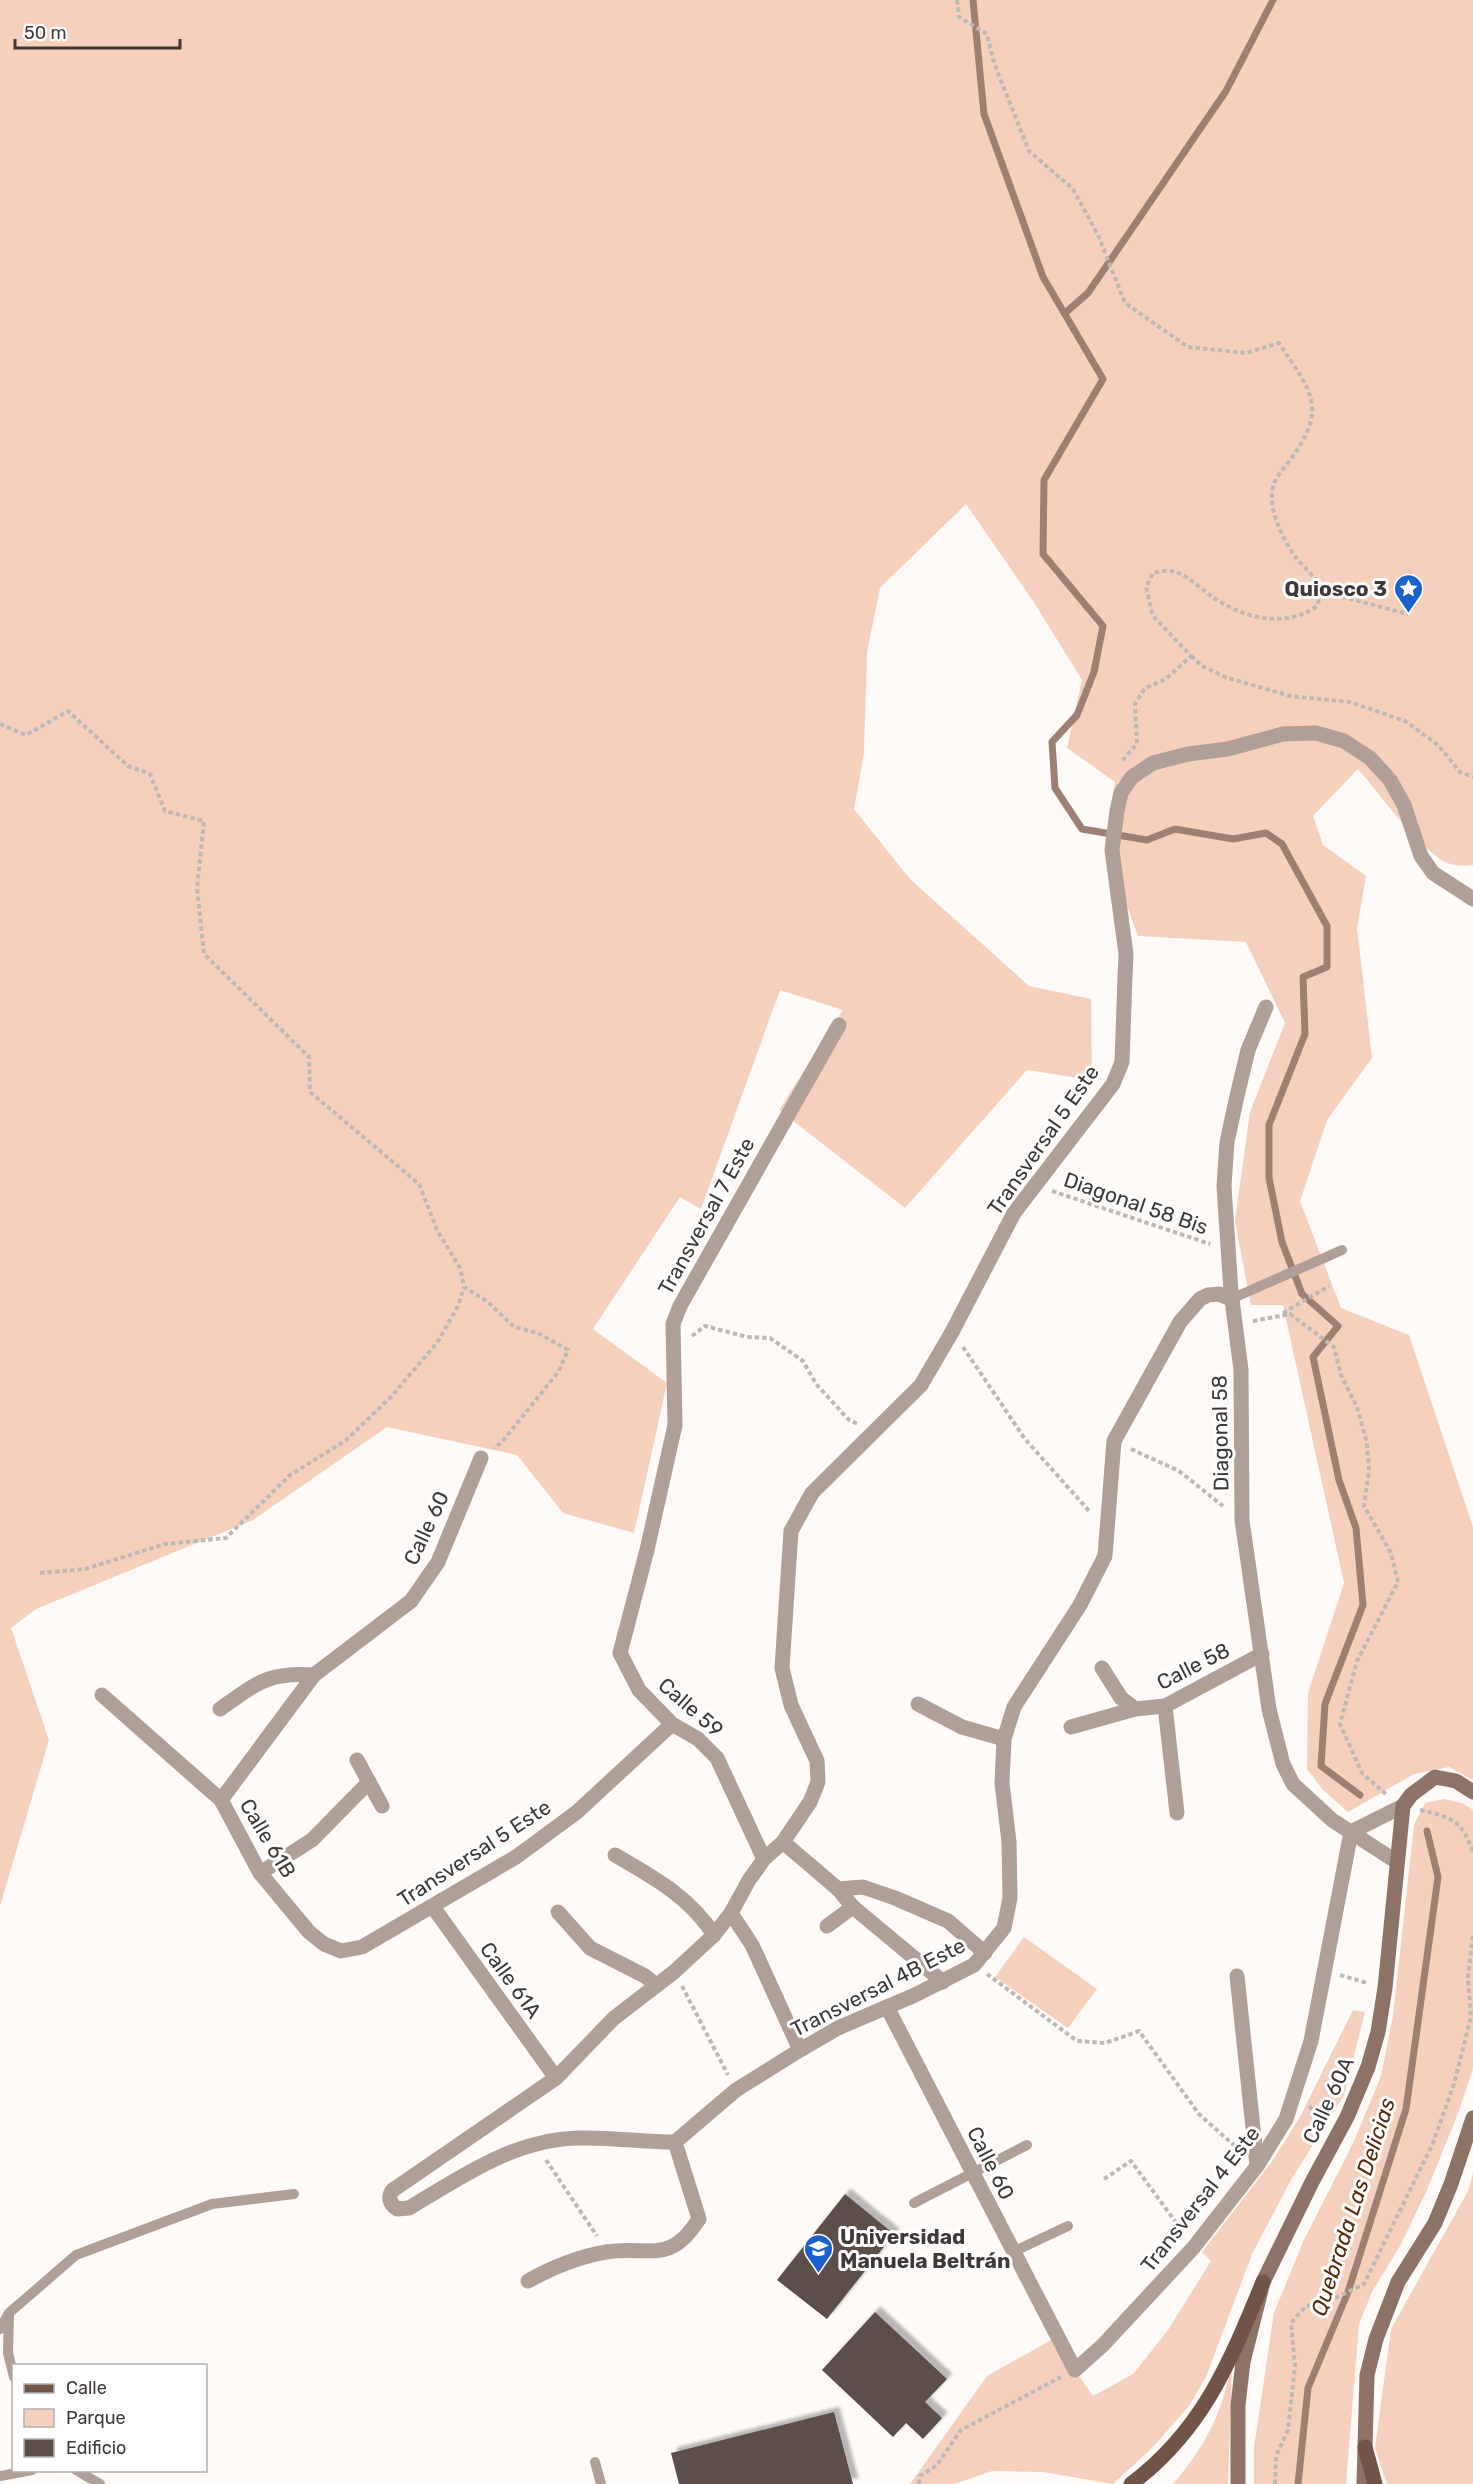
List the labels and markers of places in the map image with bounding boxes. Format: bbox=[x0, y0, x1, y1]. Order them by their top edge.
place icon: Quiosco 3 bbox=[1392, 572, 1424, 614]
place label: Quiosco 3 bbox=[1285, 576, 1387, 601]
place label: Universidad Manuela Beltrán bbox=[840, 2224, 1010, 2273]
school or university icon: Universidad Manuela Beltrán bbox=[803, 2232, 835, 2274]

